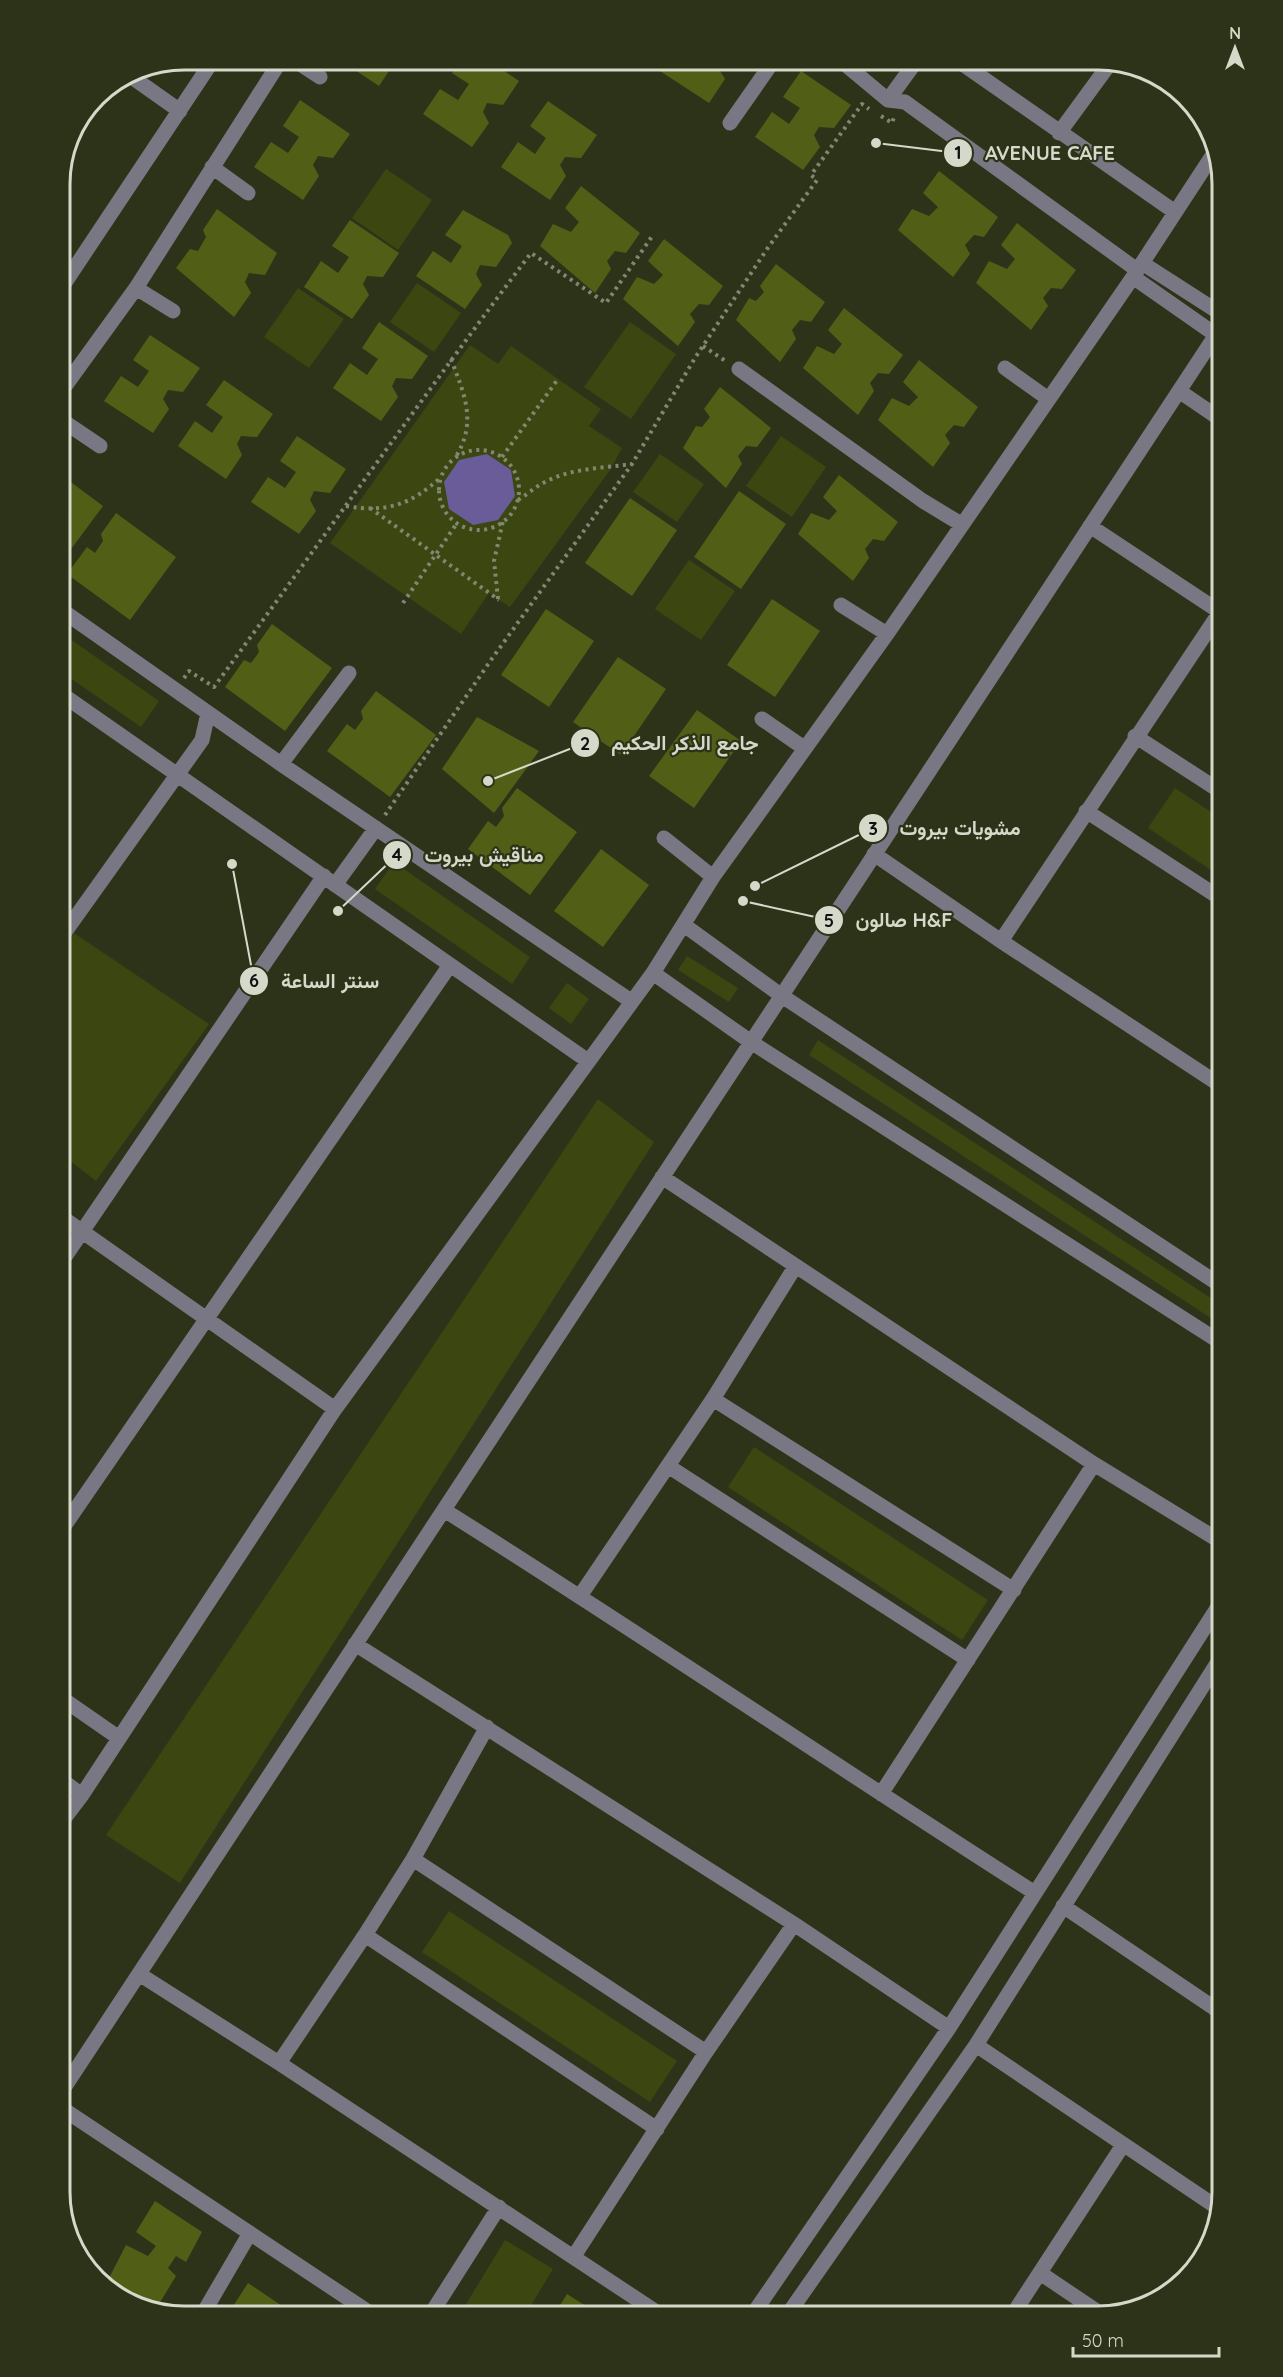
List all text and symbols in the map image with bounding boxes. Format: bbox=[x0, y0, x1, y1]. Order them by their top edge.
north arrow bbox=[1205, 18, 1265, 78]
text: N bbox=[1229, 23, 1241, 43]
callout: AVENUE CAFE bbox=[943, 134, 1127, 172]
text: AVENUE CAFE bbox=[985, 140, 1115, 165]
text: 1 bbox=[954, 141, 962, 164]
callout: جامع الذكر الحكيم bbox=[570, 724, 771, 762]
text: جامع الذكر الحكيم bbox=[611, 730, 759, 757]
text: 2 bbox=[580, 732, 590, 755]
callout: مشويات بيروت bbox=[858, 809, 1033, 847]
text: مشويات بيروت bbox=[899, 815, 1021, 841]
text: 3 bbox=[868, 817, 878, 840]
callout: مناقيش بيروت bbox=[382, 836, 555, 874]
text: مناقيش بيروت bbox=[424, 842, 544, 868]
text: 4 bbox=[392, 843, 403, 866]
callout: صالون H&F bbox=[814, 901, 964, 939]
text: صالون H&F bbox=[856, 907, 952, 933]
text: 5 bbox=[824, 909, 834, 932]
callout: سنتر الساعة bbox=[239, 962, 391, 1000]
text: سنتر الساعة bbox=[281, 968, 379, 994]
text: 6 bbox=[249, 969, 259, 992]
scale bar bbox=[1073, 2320, 1218, 2358]
text: 50 m bbox=[1082, 2329, 1124, 2352]

